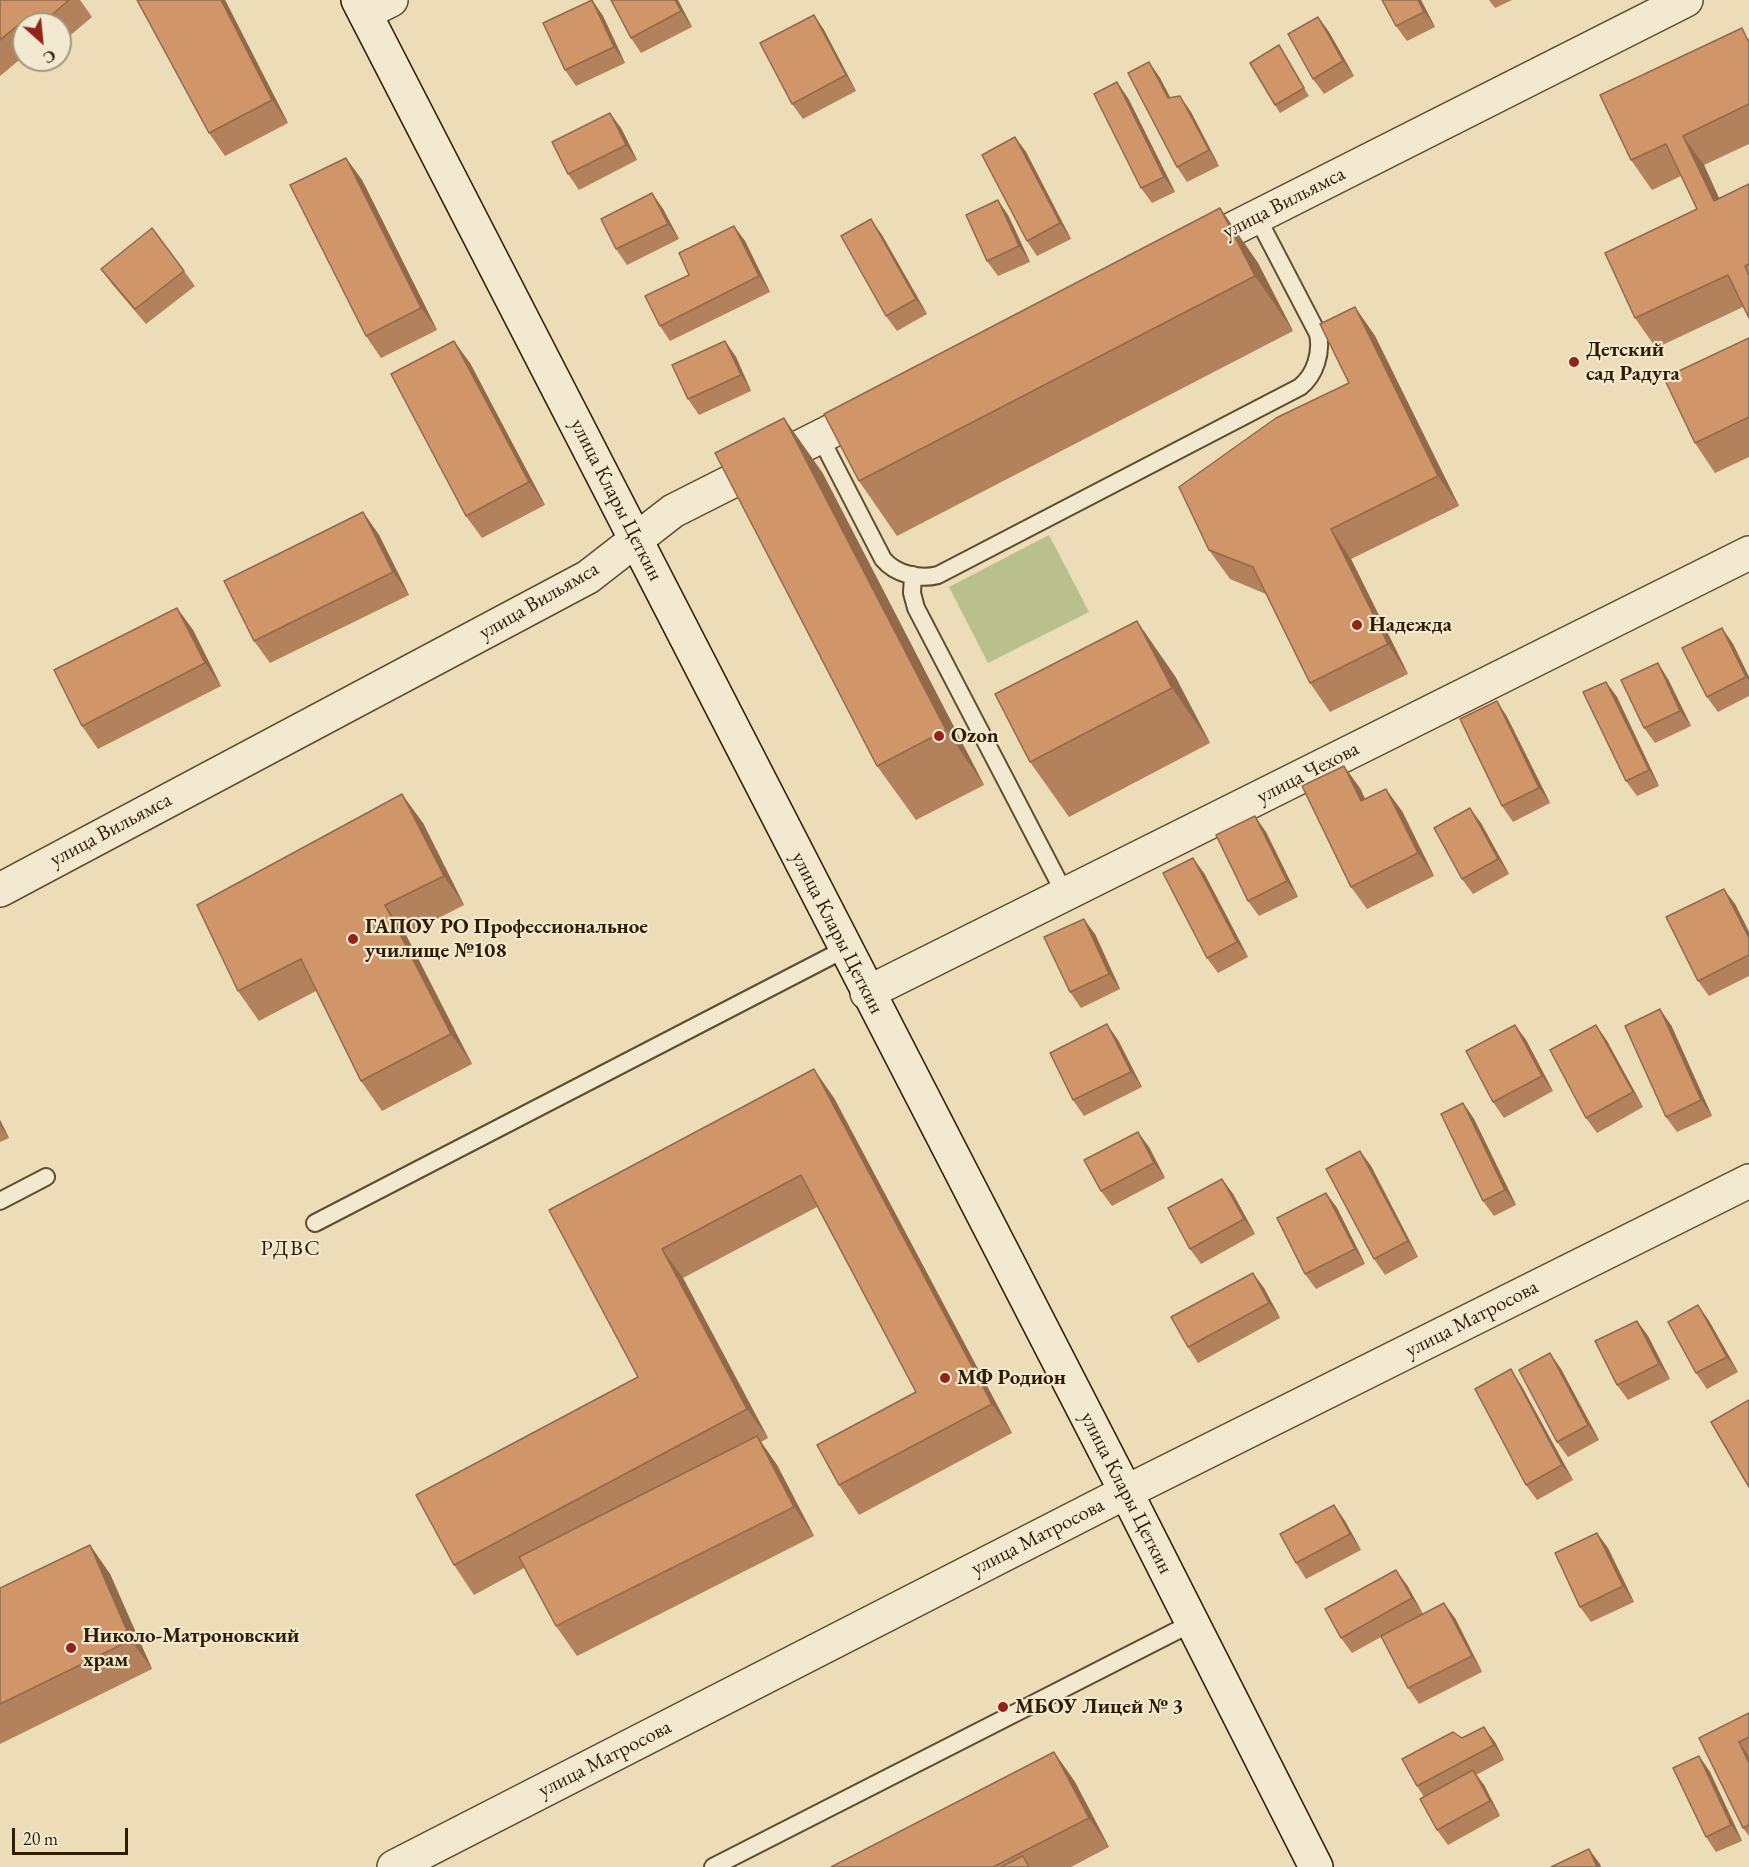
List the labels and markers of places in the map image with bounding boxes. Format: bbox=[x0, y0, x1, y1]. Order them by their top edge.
place label: Детский сад Радуга bbox=[1586, 337, 1680, 387]
marker: Детский сад Радуга bbox=[1567, 355, 1581, 369]
place label: Надежда bbox=[1369, 612, 1452, 638]
marker: Надежда bbox=[1350, 618, 1364, 632]
place label: Ozon bbox=[951, 723, 999, 749]
marker: Ozon bbox=[932, 729, 946, 743]
place label: ГАПОУ РО Профессиональное училище №108 bbox=[365, 914, 648, 964]
marker: ГАПОУ РО Профессиональное училище №108 bbox=[346, 932, 360, 946]
place label: МФ Родион bbox=[957, 1365, 1066, 1391]
marker: МФ Родион bbox=[938, 1371, 952, 1385]
place label: Николо-Матроновский храм bbox=[83, 1623, 299, 1673]
marker: Николо-Матроновский храм bbox=[64, 1641, 78, 1655]
place label: МБОУ Лицей № 3 bbox=[1015, 1694, 1183, 1720]
marker: МБОУ Лицей № 3 bbox=[996, 1700, 1010, 1714]

